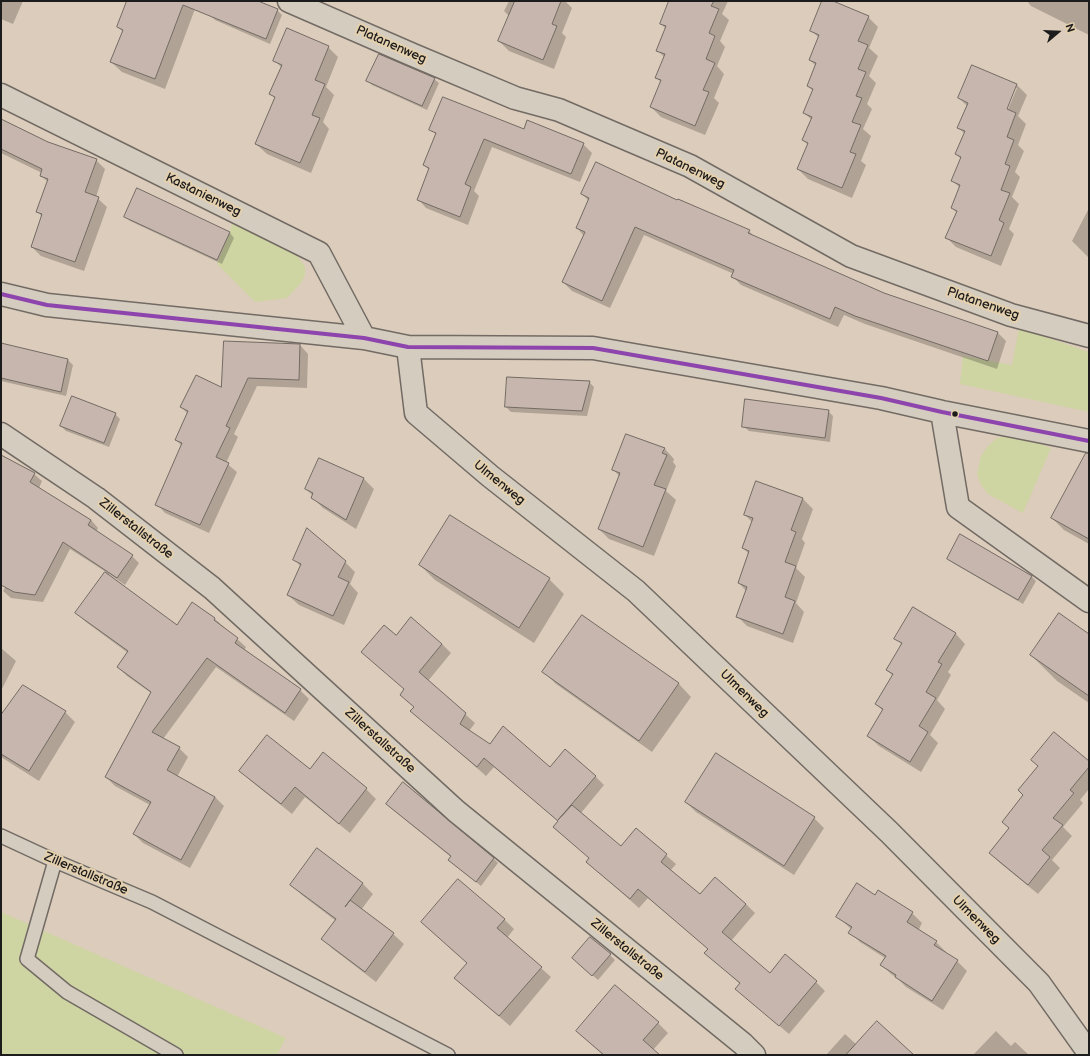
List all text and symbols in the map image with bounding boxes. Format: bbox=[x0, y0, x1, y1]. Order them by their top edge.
north arrow bbox=[1038, 12, 1078, 52]
text: N bbox=[1062, 22, 1077, 34]
street label: Platanenweg bbox=[353, 23, 429, 67]
street label: Platanenweg bbox=[653, 145, 727, 193]
street label: Kastanienweg bbox=[163, 170, 243, 220]
street label: Platanenweg bbox=[945, 284, 1021, 324]
unlabelled marker bbox=[950, 409, 960, 419]
street label: Ulmenweg bbox=[470, 457, 528, 509]
street label: Zillerstallstraße bbox=[96, 495, 176, 563]
street label: Ulmenweg bbox=[716, 667, 772, 721]
street label: Zillerstallstraße bbox=[342, 705, 418, 777]
street label: Zillerstallstraße bbox=[42, 849, 130, 899]
street label: Ulmenweg bbox=[949, 893, 1003, 947]
street label: Zillerstallstraße bbox=[587, 916, 667, 984]

